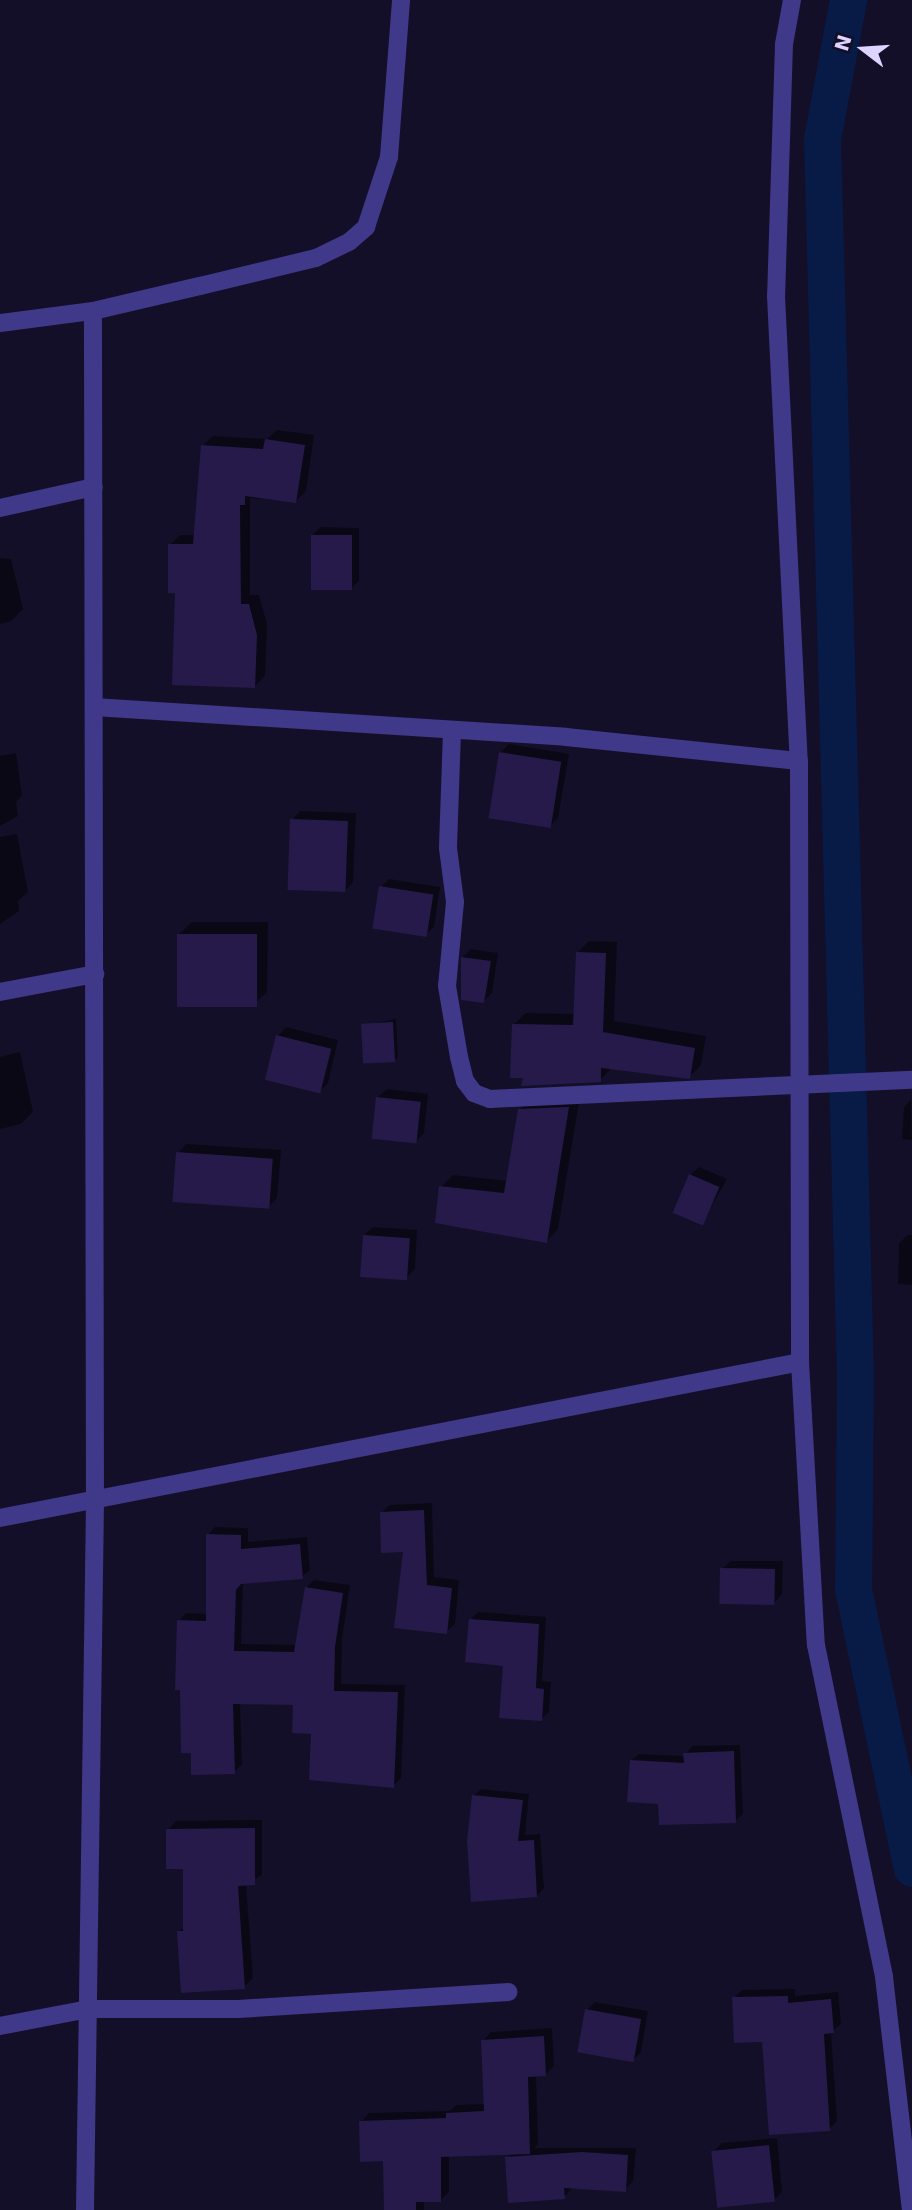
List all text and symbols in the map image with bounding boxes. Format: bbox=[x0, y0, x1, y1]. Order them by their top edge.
north arrow bbox=[828, 14, 898, 84]
text: N bbox=[830, 32, 856, 54]

